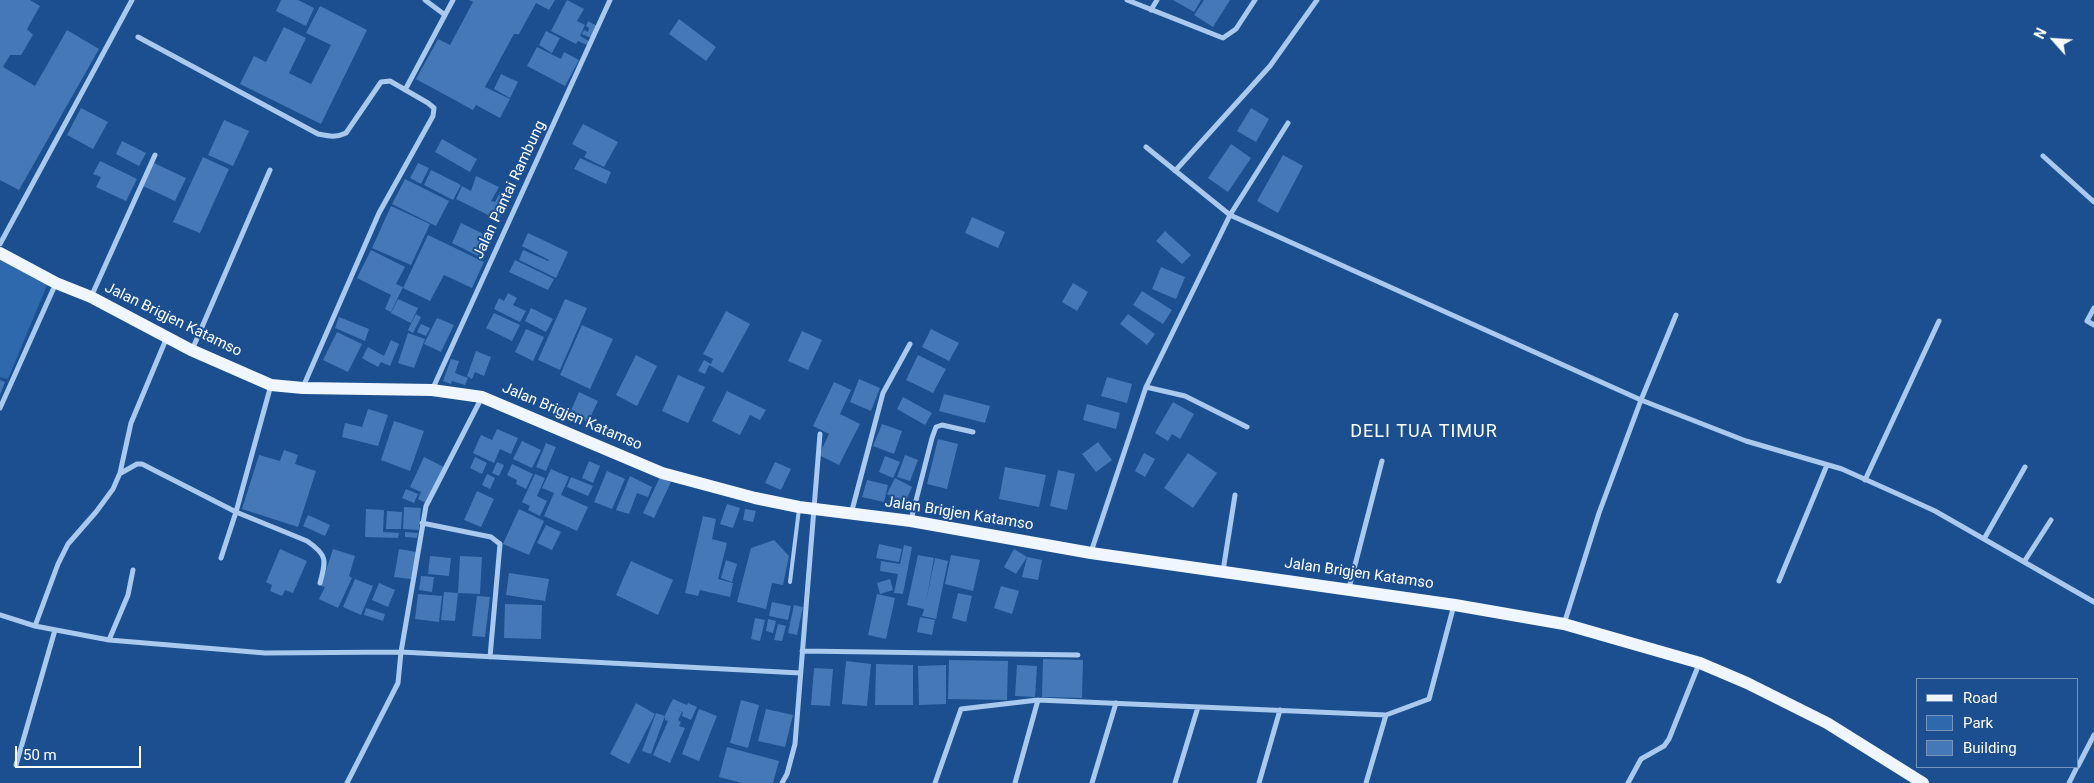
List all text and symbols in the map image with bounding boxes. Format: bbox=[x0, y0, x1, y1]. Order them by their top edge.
north arrow bbox=[2029, 15, 2079, 65]
text: N bbox=[2031, 25, 2050, 41]
street label: Jalan Pantai Rambung bbox=[470, 118, 550, 262]
street label: Jalan Brigjen Katamso bbox=[101, 279, 245, 361]
street label: Jalan Brigjen Katamso bbox=[499, 379, 645, 455]
district label: DELI TUA TIMUR bbox=[1348, 421, 1500, 443]
street label: Jalan Brigjen Katamso bbox=[883, 493, 1035, 535]
street label: Jalan Brigjen Katamso bbox=[1283, 555, 1435, 593]
legend bbox=[1916, 678, 2079, 768]
text: Road bbox=[1963, 689, 1997, 707]
text: Park bbox=[1963, 714, 1993, 732]
scale bar bbox=[18, 736, 144, 768]
text: Building bbox=[1963, 739, 2017, 757]
text: 50 m bbox=[23, 746, 57, 764]

